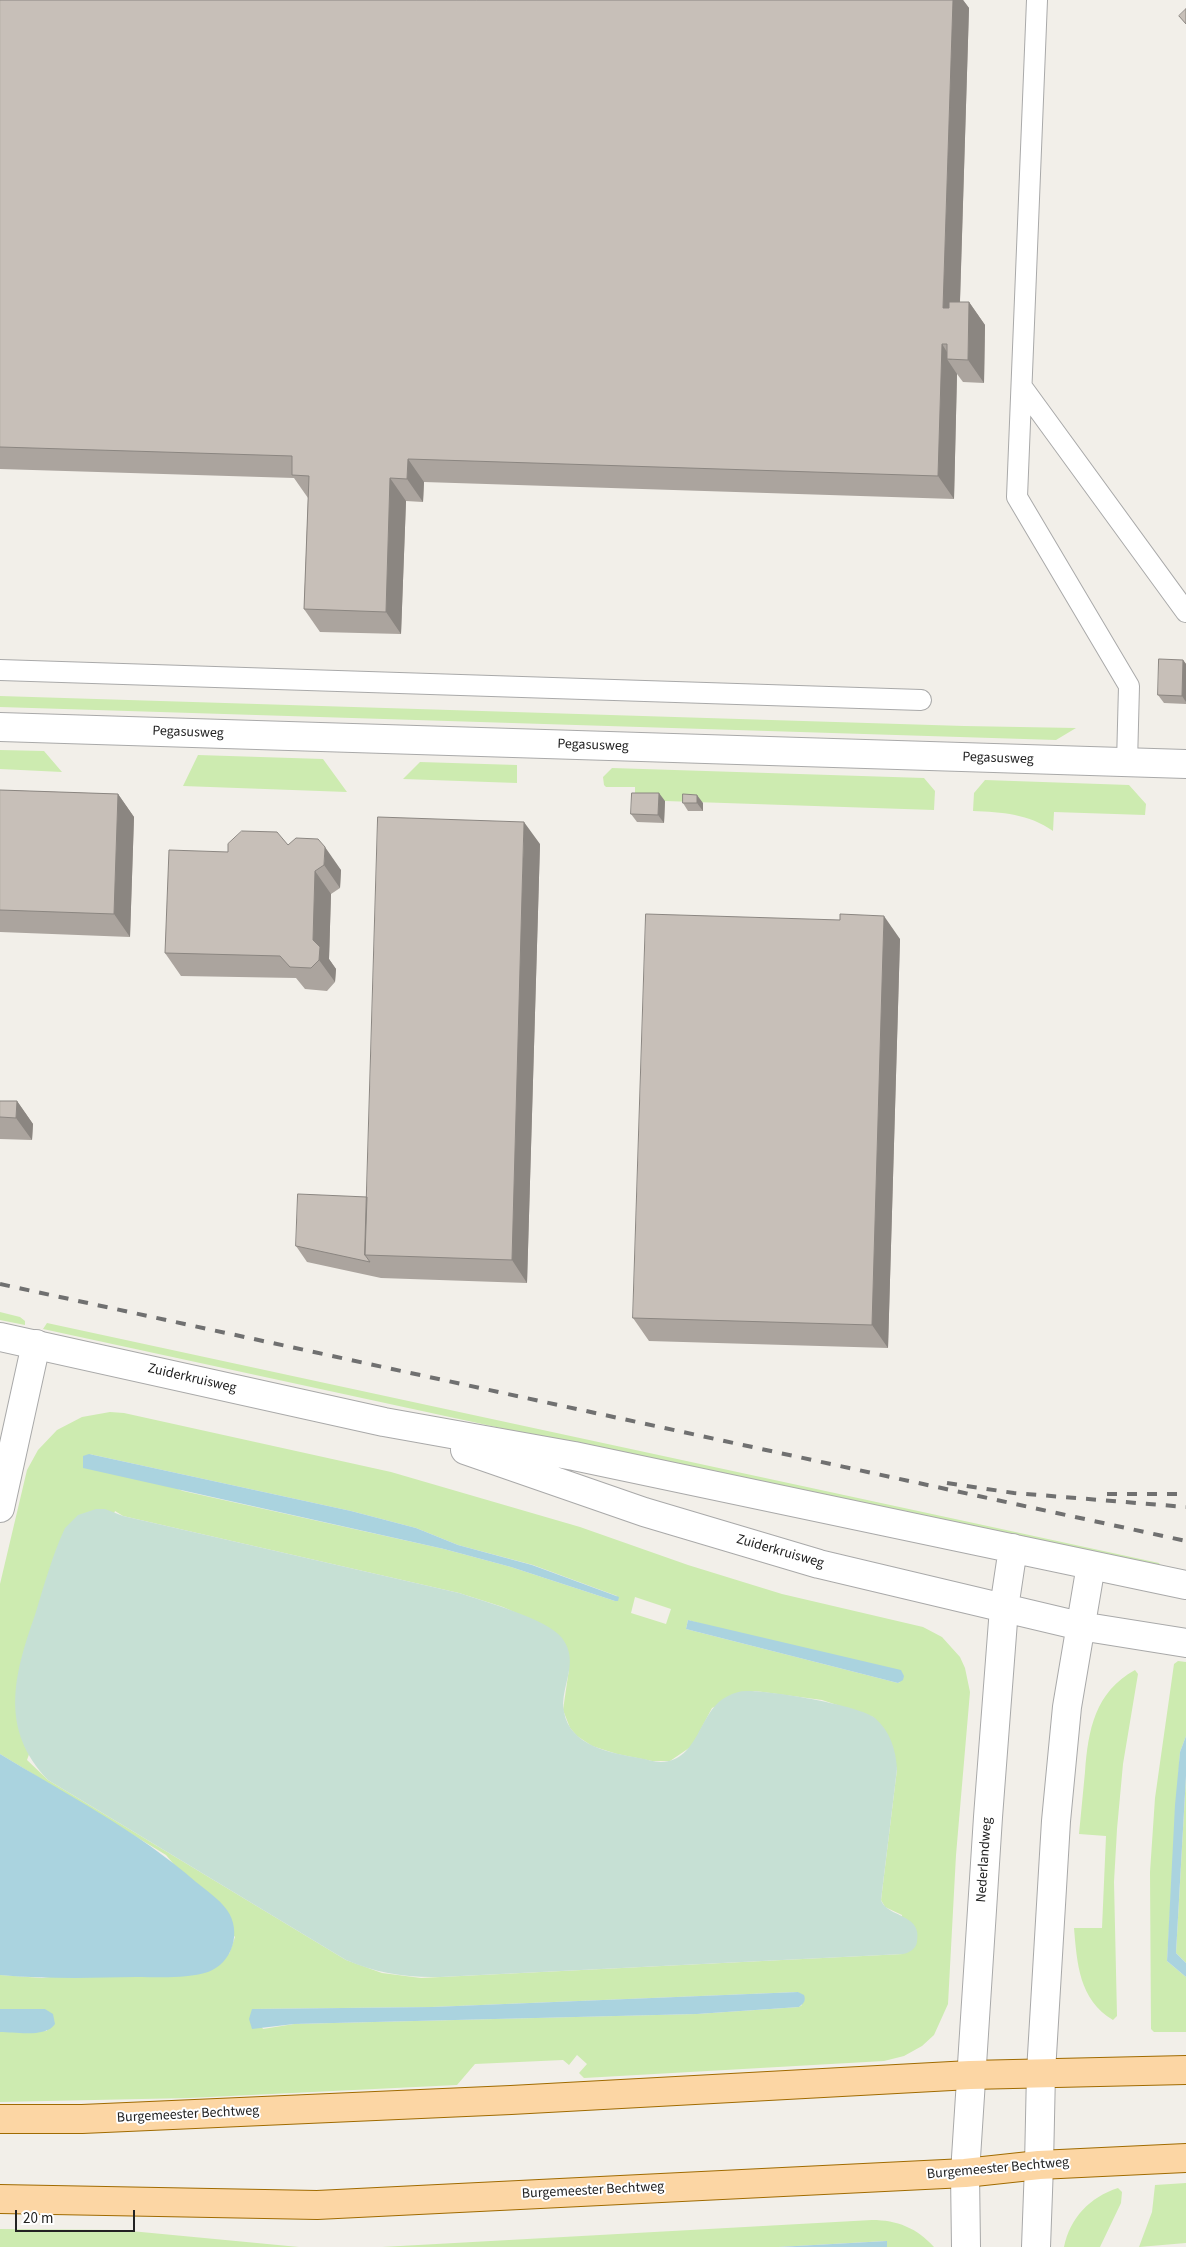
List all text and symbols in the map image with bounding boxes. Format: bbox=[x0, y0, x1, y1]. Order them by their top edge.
street label: Pegasusweg bbox=[152, 723, 224, 743]
street label: Pegasusweg bbox=[557, 736, 629, 756]
street label: Pegasusweg bbox=[962, 749, 1034, 769]
street label: Zuiderkruisweg bbox=[146, 1361, 238, 1397]
street label: Zuiderkruisweg bbox=[734, 1531, 826, 1573]
street label: Nederlandweg bbox=[974, 1817, 996, 1903]
street label: Burgemeester Bechtweg bbox=[116, 2103, 260, 2127]
street label: Burgemeester Bechtweg bbox=[926, 2154, 1070, 2184]
street label: Burgemeester Bechtweg bbox=[521, 2179, 665, 2203]
scale bar bbox=[18, 2200, 138, 2232]
text: 20 m bbox=[23, 2208, 53, 2229]

